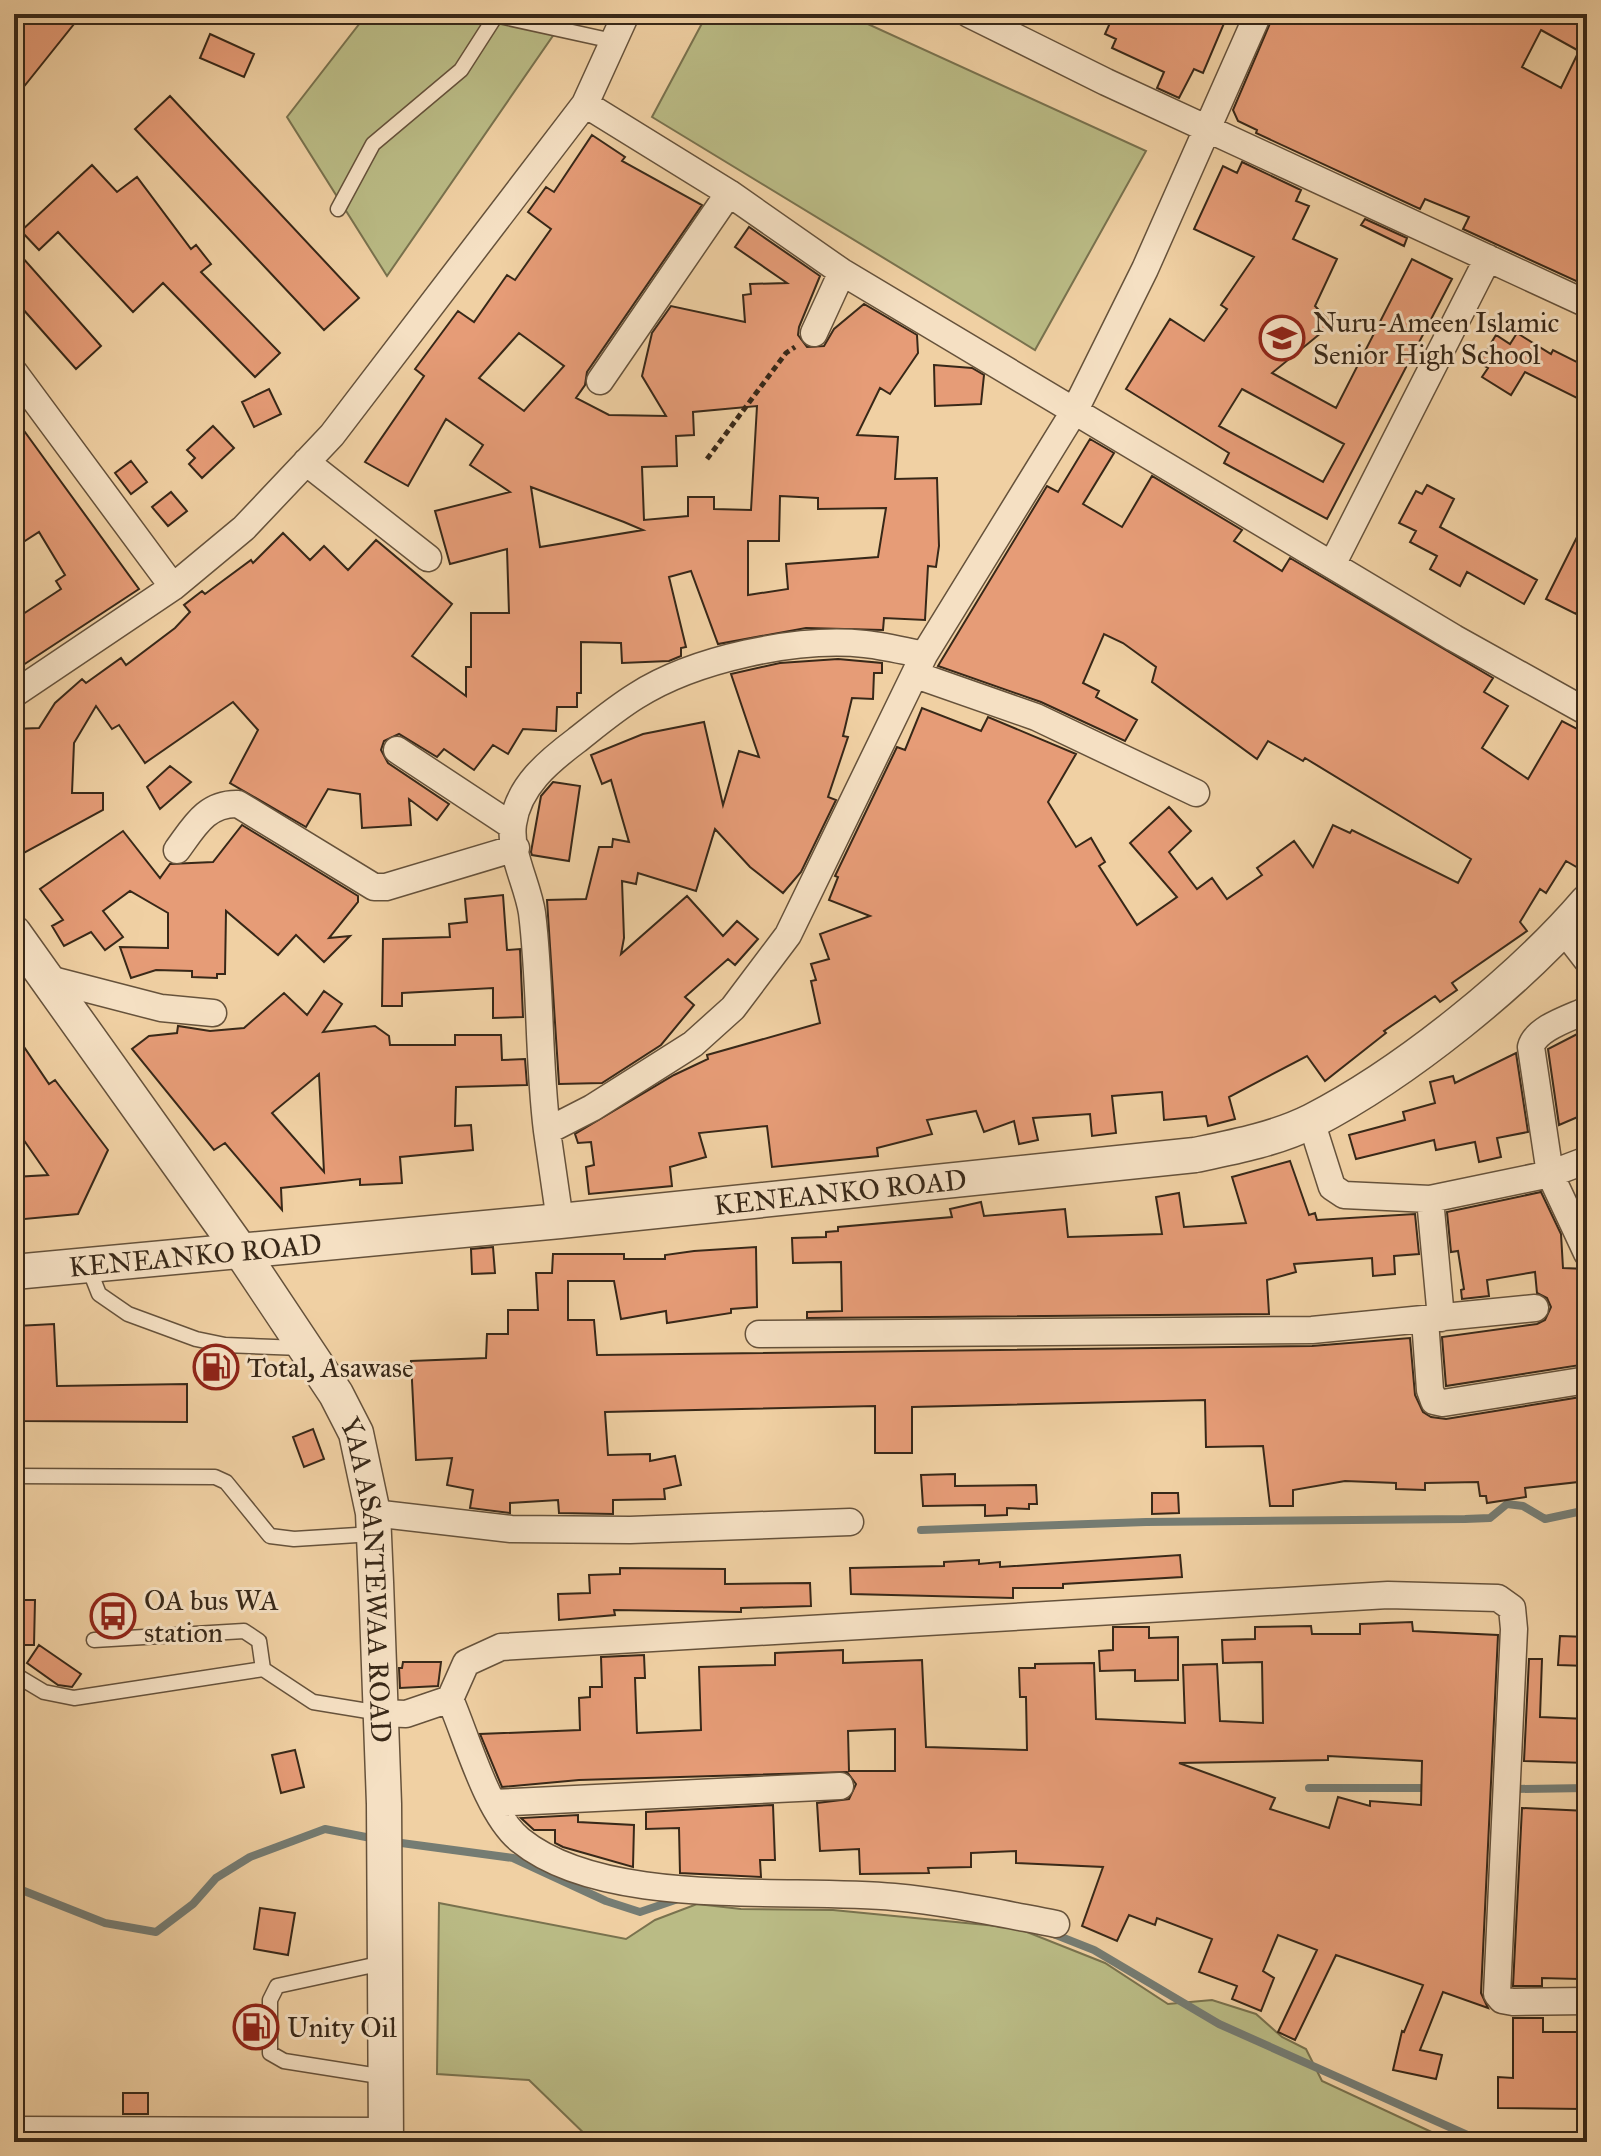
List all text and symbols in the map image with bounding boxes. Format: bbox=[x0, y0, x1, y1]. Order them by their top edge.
place label: Nuru-Ameen Islamic Senior High School bbox=[1313, 305, 1559, 372]
school or university icon: Nuru-Ameen Islamic Senior High School bbox=[1258, 314, 1306, 362]
street label: KENEANKO ROAD bbox=[712, 1162, 968, 1223]
street label: KENEANKO ROAD bbox=[67, 1226, 323, 1285]
fuel station icon: Total, Asawase bbox=[192, 1343, 240, 1391]
place label: Total, Asawase bbox=[247, 1350, 414, 1385]
street label: YAA ASANTEWAA ROAD bbox=[333, 1411, 399, 1743]
place label: OA bus WA station bbox=[144, 1583, 279, 1650]
bus stop icon: OA bus WA station bbox=[89, 1592, 137, 1640]
fuel station icon: Unity Oil bbox=[232, 2003, 280, 2051]
place label: Unity Oil bbox=[287, 2010, 397, 2045]

